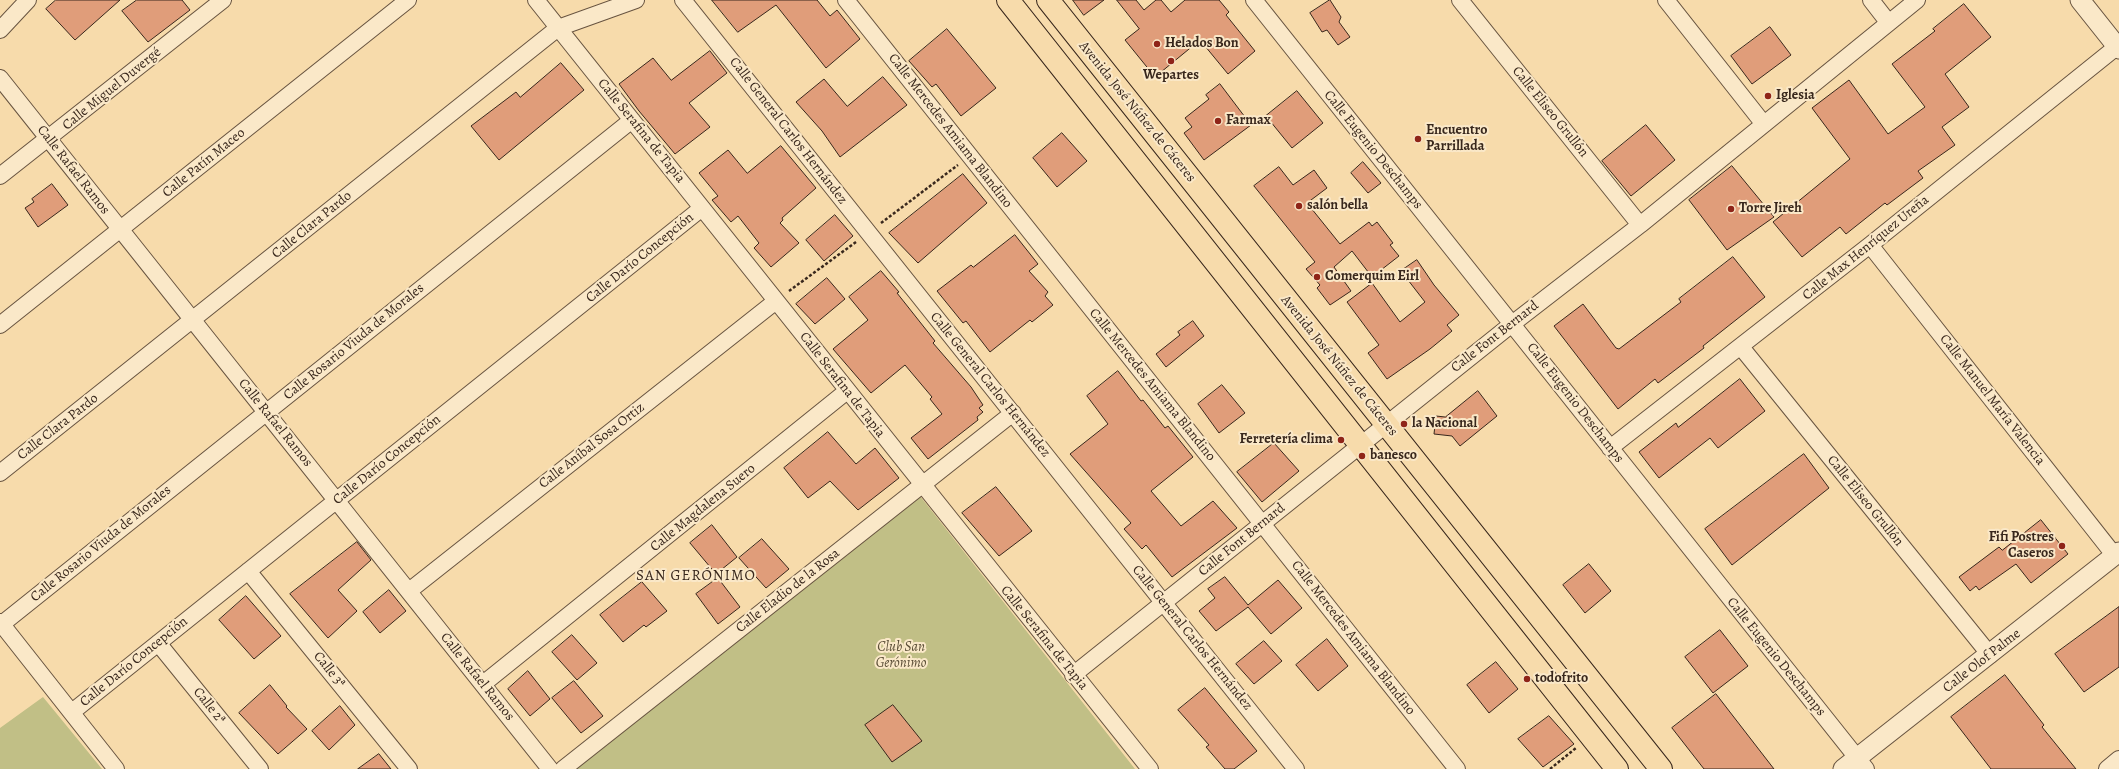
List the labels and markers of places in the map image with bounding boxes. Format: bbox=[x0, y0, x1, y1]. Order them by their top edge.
place label: Helados Bon bbox=[1165, 36, 1239, 52]
marker: Helados Bon bbox=[1152, 39, 1162, 49]
marker: Wepartes bbox=[1166, 56, 1176, 66]
place label: Wepartes bbox=[1143, 68, 1199, 84]
place label: Iglesia bbox=[1776, 88, 1815, 104]
marker: Iglesia bbox=[1763, 91, 1773, 101]
place label: Farmax bbox=[1226, 113, 1271, 129]
marker: Farmax bbox=[1213, 116, 1223, 126]
place label: Encuentro Parrillada bbox=[1426, 123, 1487, 156]
marker: Encuentro Parrillada bbox=[1413, 134, 1423, 144]
place label: salón bella bbox=[1307, 198, 1368, 214]
marker: salón bella bbox=[1294, 201, 1304, 211]
place label: Torre Jireh bbox=[1739, 201, 1802, 217]
marker: Torre Jireh bbox=[1726, 204, 1736, 214]
place label: Comerquim Eirl bbox=[1325, 269, 1419, 285]
marker: Comerquim Eirl bbox=[1312, 272, 1322, 282]
place label: la Nacional bbox=[1412, 416, 1477, 432]
marker: la Nacional bbox=[1399, 419, 1409, 429]
place label: Ferretería clima bbox=[1240, 432, 1333, 448]
marker: Ferretería clima bbox=[1336, 435, 1346, 445]
place label: banesco bbox=[1370, 448, 1417, 464]
marker: banesco bbox=[1357, 451, 1367, 461]
place label: Fifi Postres Caseros bbox=[1989, 530, 2054, 562]
marker: Fifi Postres Caseros bbox=[2057, 541, 2067, 551]
place label: todofrito bbox=[1535, 671, 1588, 687]
marker: todofrito bbox=[1522, 674, 1532, 684]

